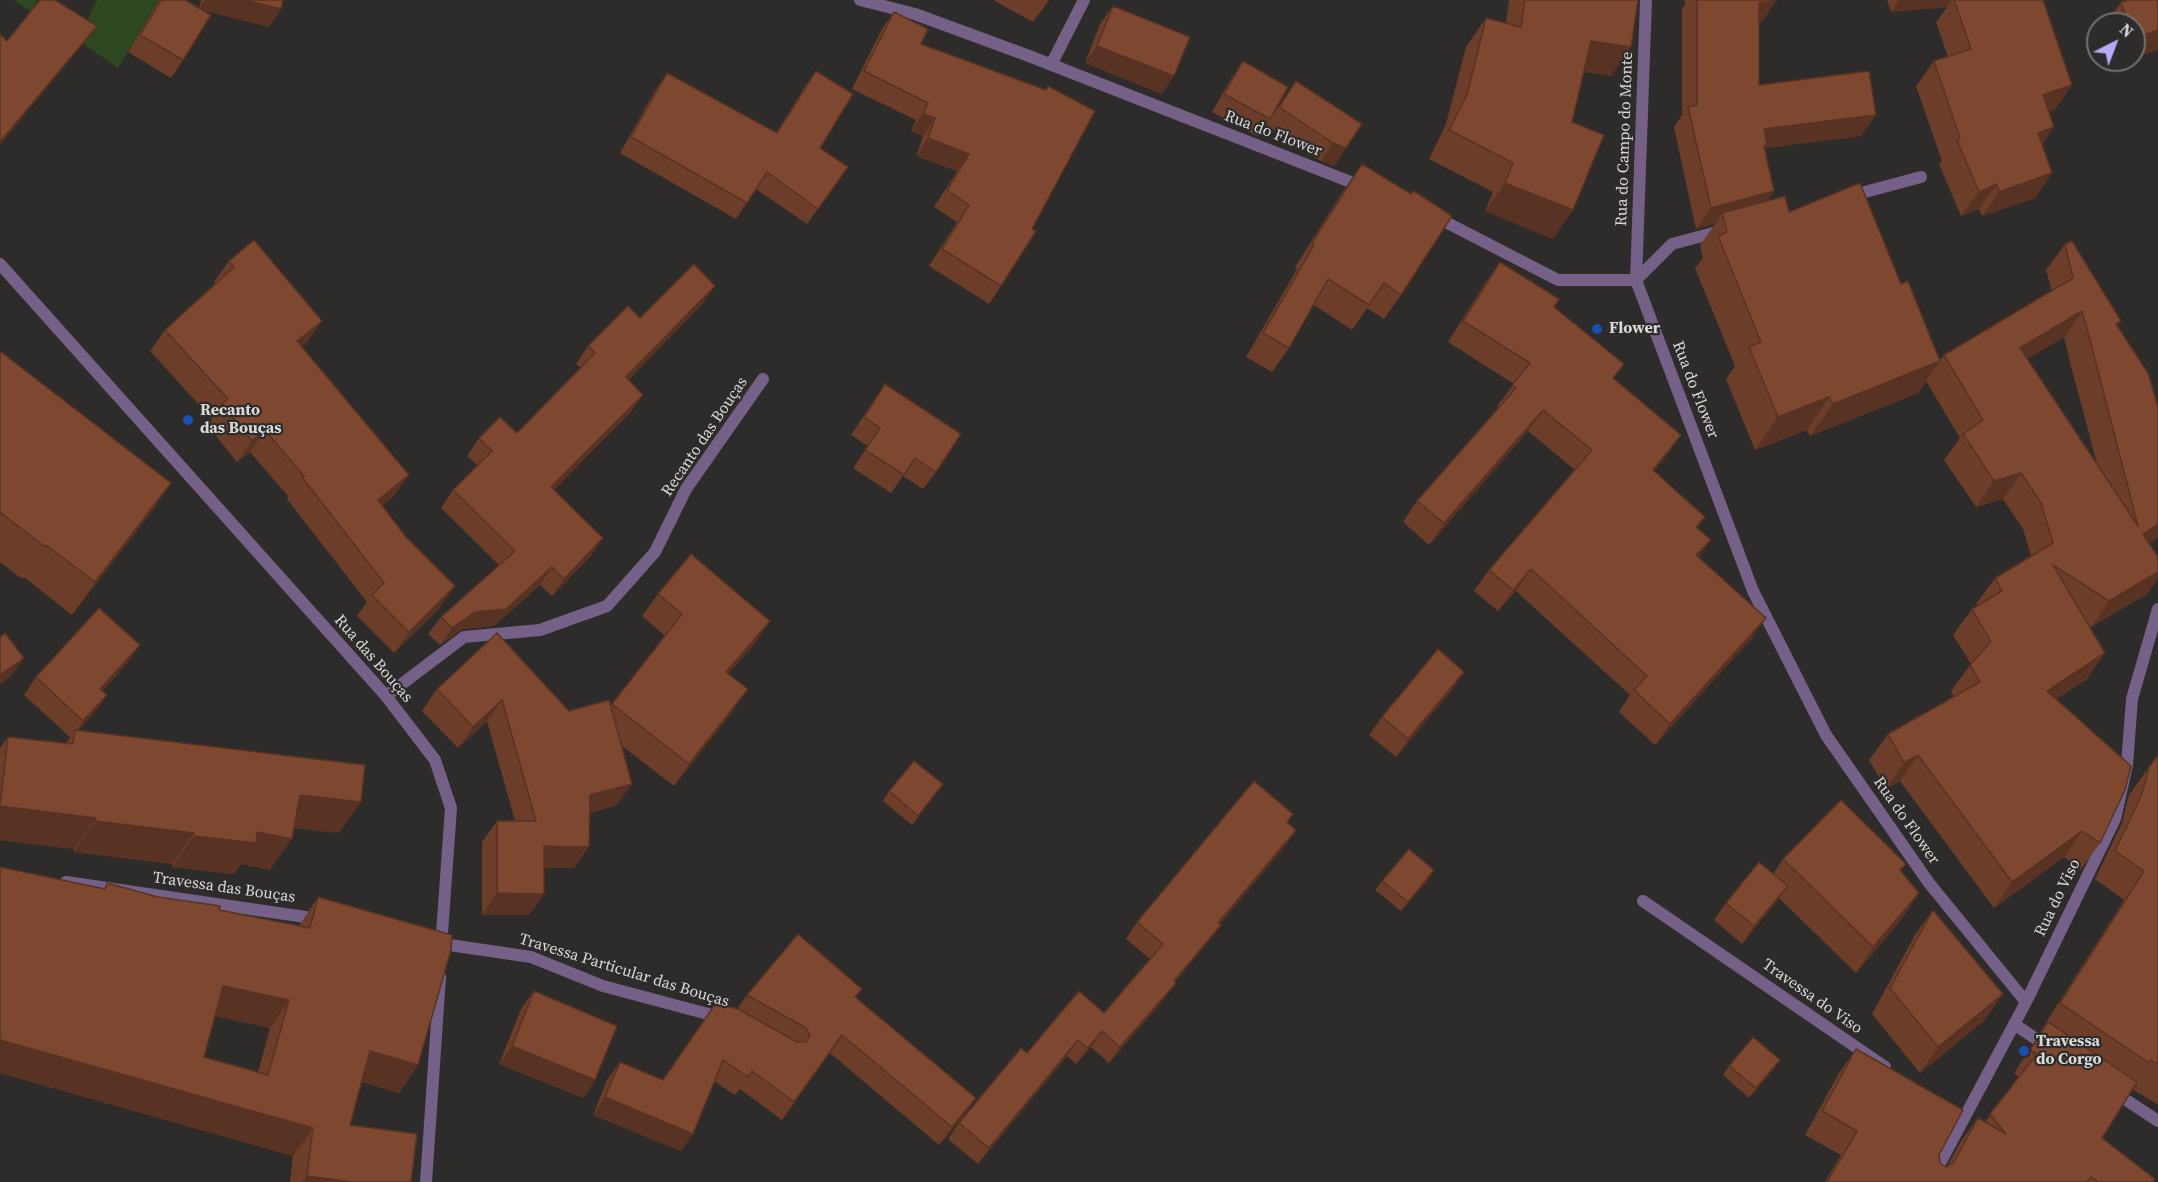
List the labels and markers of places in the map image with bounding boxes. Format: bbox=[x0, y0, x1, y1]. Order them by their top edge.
place label: Flower bbox=[1609, 319, 1660, 339]
marker: Flower bbox=[1590, 322, 1604, 336]
place label: Recanto das Bouças bbox=[200, 401, 282, 439]
marker: Recanto das Bouças bbox=[181, 413, 195, 427]
place label: Travessa do Corgo bbox=[2036, 1032, 2102, 1070]
marker: Travessa do Corgo bbox=[2017, 1044, 2031, 1058]

